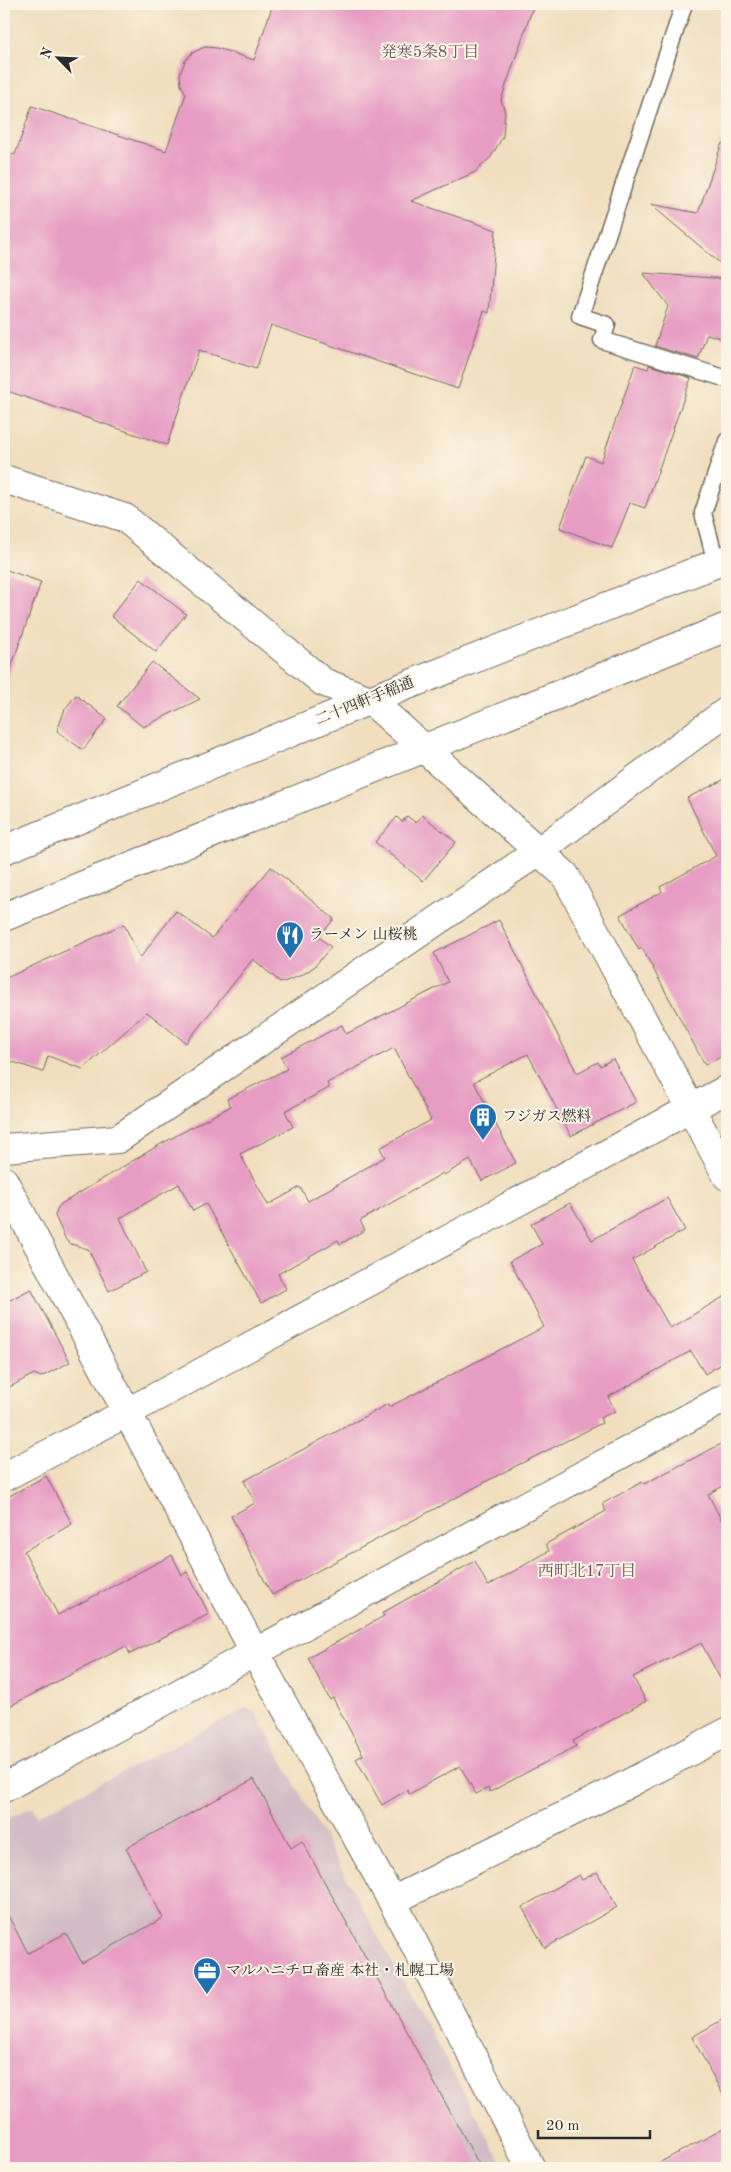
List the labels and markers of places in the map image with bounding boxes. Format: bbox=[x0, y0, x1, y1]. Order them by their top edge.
restaurant icon: ラーメン 山桜桃 bbox=[275, 920, 305, 959]
place label: ラーメン 山桜桃 bbox=[309, 926, 417, 943]
building icon: フジガス燃料 bbox=[468, 1102, 498, 1141]
place label: フジガス燃料 bbox=[502, 1108, 591, 1125]
office icon: マルハニチロ畜産 本社・札幌工場 bbox=[192, 1956, 222, 1995]
place label: マルハニチロ畜産 本社・札幌工場 bbox=[226, 1962, 454, 1979]

